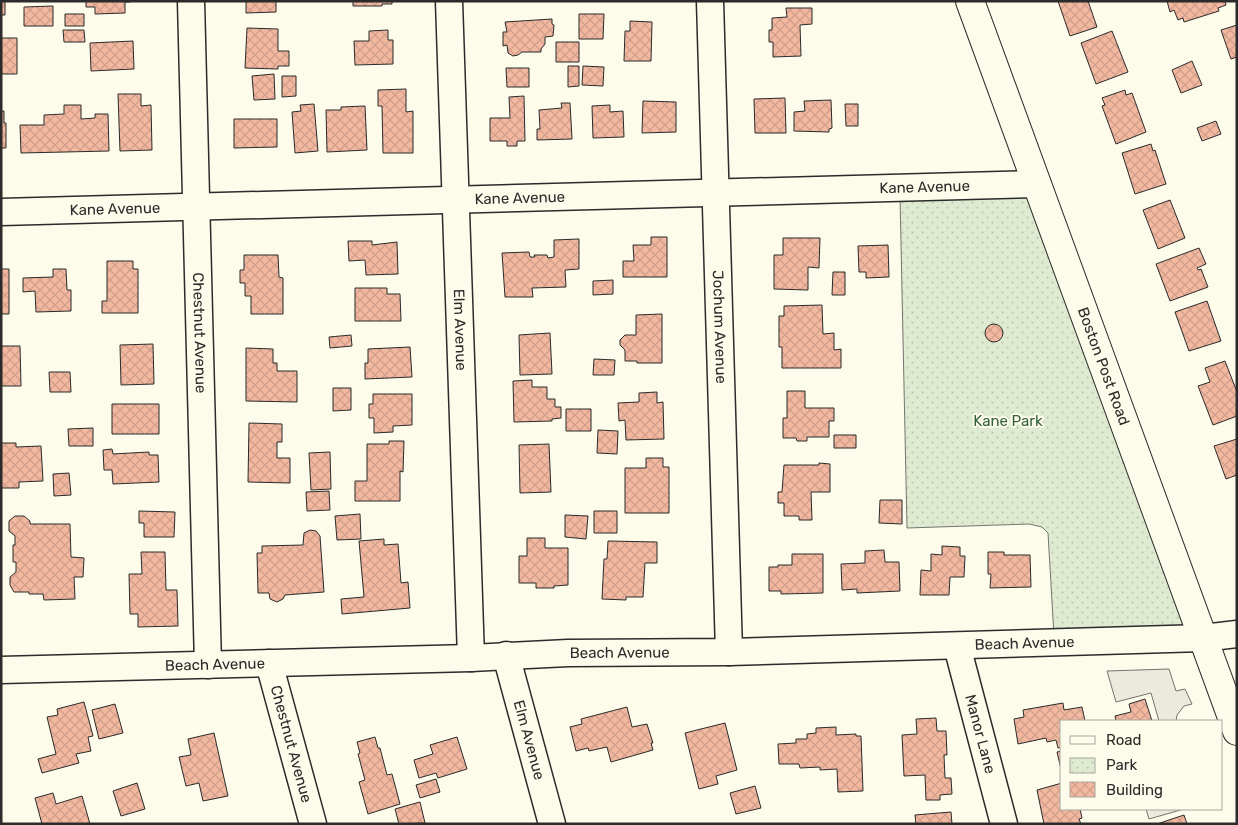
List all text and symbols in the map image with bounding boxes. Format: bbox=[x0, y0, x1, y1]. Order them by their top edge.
street label: Kane Avenue bbox=[879, 177, 970, 197]
street label: Kane Avenue bbox=[474, 188, 565, 208]
street label: Kane Avenue bbox=[69, 199, 160, 219]
street label: Jochum Avenue bbox=[709, 270, 730, 384]
street label: Chestnut Avenue bbox=[189, 272, 210, 394]
street label: Elm Avenue bbox=[450, 289, 470, 371]
street label: Boston Post Road bbox=[1074, 305, 1133, 428]
park label: Kane Park bbox=[973, 412, 1043, 430]
street label: Beach Avenue bbox=[974, 633, 1075, 654]
street label: Beach Avenue bbox=[570, 643, 670, 662]
street label: Beach Avenue bbox=[165, 654, 265, 675]
street label: Chestnut Avenue bbox=[267, 683, 316, 805]
street label: Manor Lane bbox=[961, 692, 999, 776]
street label: Elm Avenue bbox=[510, 698, 549, 782]
legend bbox=[1060, 720, 1223, 810]
text: Road bbox=[1106, 731, 1142, 749]
text: Park bbox=[1106, 756, 1137, 774]
text: Building bbox=[1106, 781, 1163, 799]

